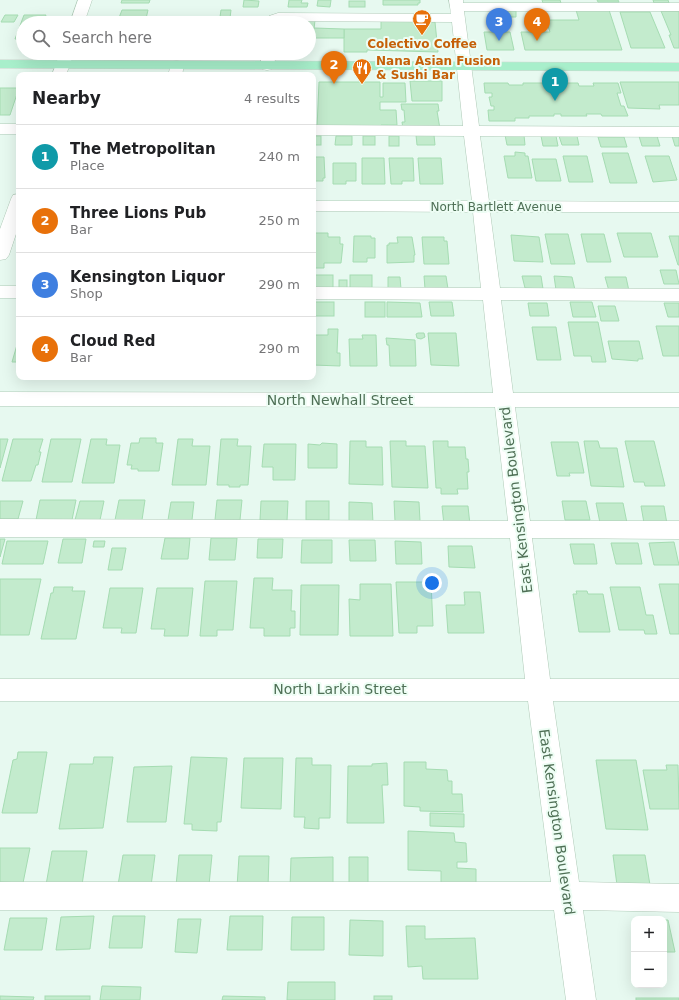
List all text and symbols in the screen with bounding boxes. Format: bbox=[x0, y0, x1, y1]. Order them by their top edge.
cafe icon: Colectivo Coffee bbox=[411, 8, 433, 36]
pin: 3 bbox=[486, 8, 512, 41]
pin: 4 bbox=[524, 8, 550, 41]
search box bbox=[16, 16, 316, 60]
icon: search bbox=[30, 27, 52, 49]
text: Search here bbox=[62, 29, 152, 47]
place label: Colectivo Coffee bbox=[367, 37, 477, 51]
pin: 2 bbox=[321, 51, 347, 84]
place label: Nana Asian Fusion & Sushi Bar bbox=[376, 54, 501, 82]
restaurant icon: Nana Asian Fusion & Sushi Bar bbox=[351, 57, 373, 85]
pin: 1 bbox=[542, 68, 568, 101]
text: Nearby bbox=[32, 88, 101, 108]
text: 4 results bbox=[244, 91, 300, 106]
text: The Metropolitan bbox=[70, 140, 216, 158]
text: 1 bbox=[40, 149, 50, 164]
text: 240 m bbox=[258, 149, 300, 164]
text: Place bbox=[70, 158, 105, 173]
street label: North Bartlett Avenue bbox=[430, 200, 562, 214]
text: Three Lions Pub bbox=[70, 204, 206, 222]
text: 2 bbox=[40, 213, 50, 228]
text: 250 m bbox=[258, 213, 300, 228]
text: Bar bbox=[70, 222, 92, 237]
text: Kensington Liquor bbox=[70, 268, 225, 286]
text: 3 bbox=[40, 277, 50, 292]
text: 290 m bbox=[258, 277, 300, 292]
text: Shop bbox=[70, 286, 103, 301]
text: Cloud Red bbox=[70, 332, 156, 350]
text: 4 bbox=[40, 341, 50, 356]
text: 290 m bbox=[258, 341, 300, 356]
text: Bar bbox=[70, 350, 92, 365]
street label: North Newhall Street bbox=[267, 392, 414, 408]
street label: East Kensington Boulevard bbox=[497, 406, 535, 594]
your location bbox=[422, 573, 442, 593]
street label: North Larkin Street bbox=[273, 681, 407, 697]
street label: East Kensington Boulevard bbox=[536, 728, 578, 916]
map controls bbox=[631, 916, 667, 988]
button: + bbox=[631, 916, 667, 952]
button: − bbox=[631, 952, 667, 988]

